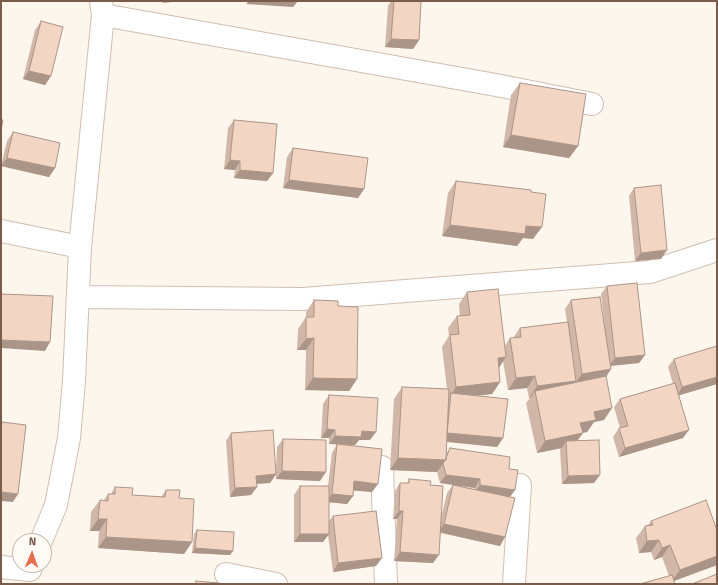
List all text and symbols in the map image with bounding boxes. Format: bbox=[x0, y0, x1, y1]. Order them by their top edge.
north arrow bbox=[12, 533, 52, 573]
text: N bbox=[29, 535, 36, 548]

